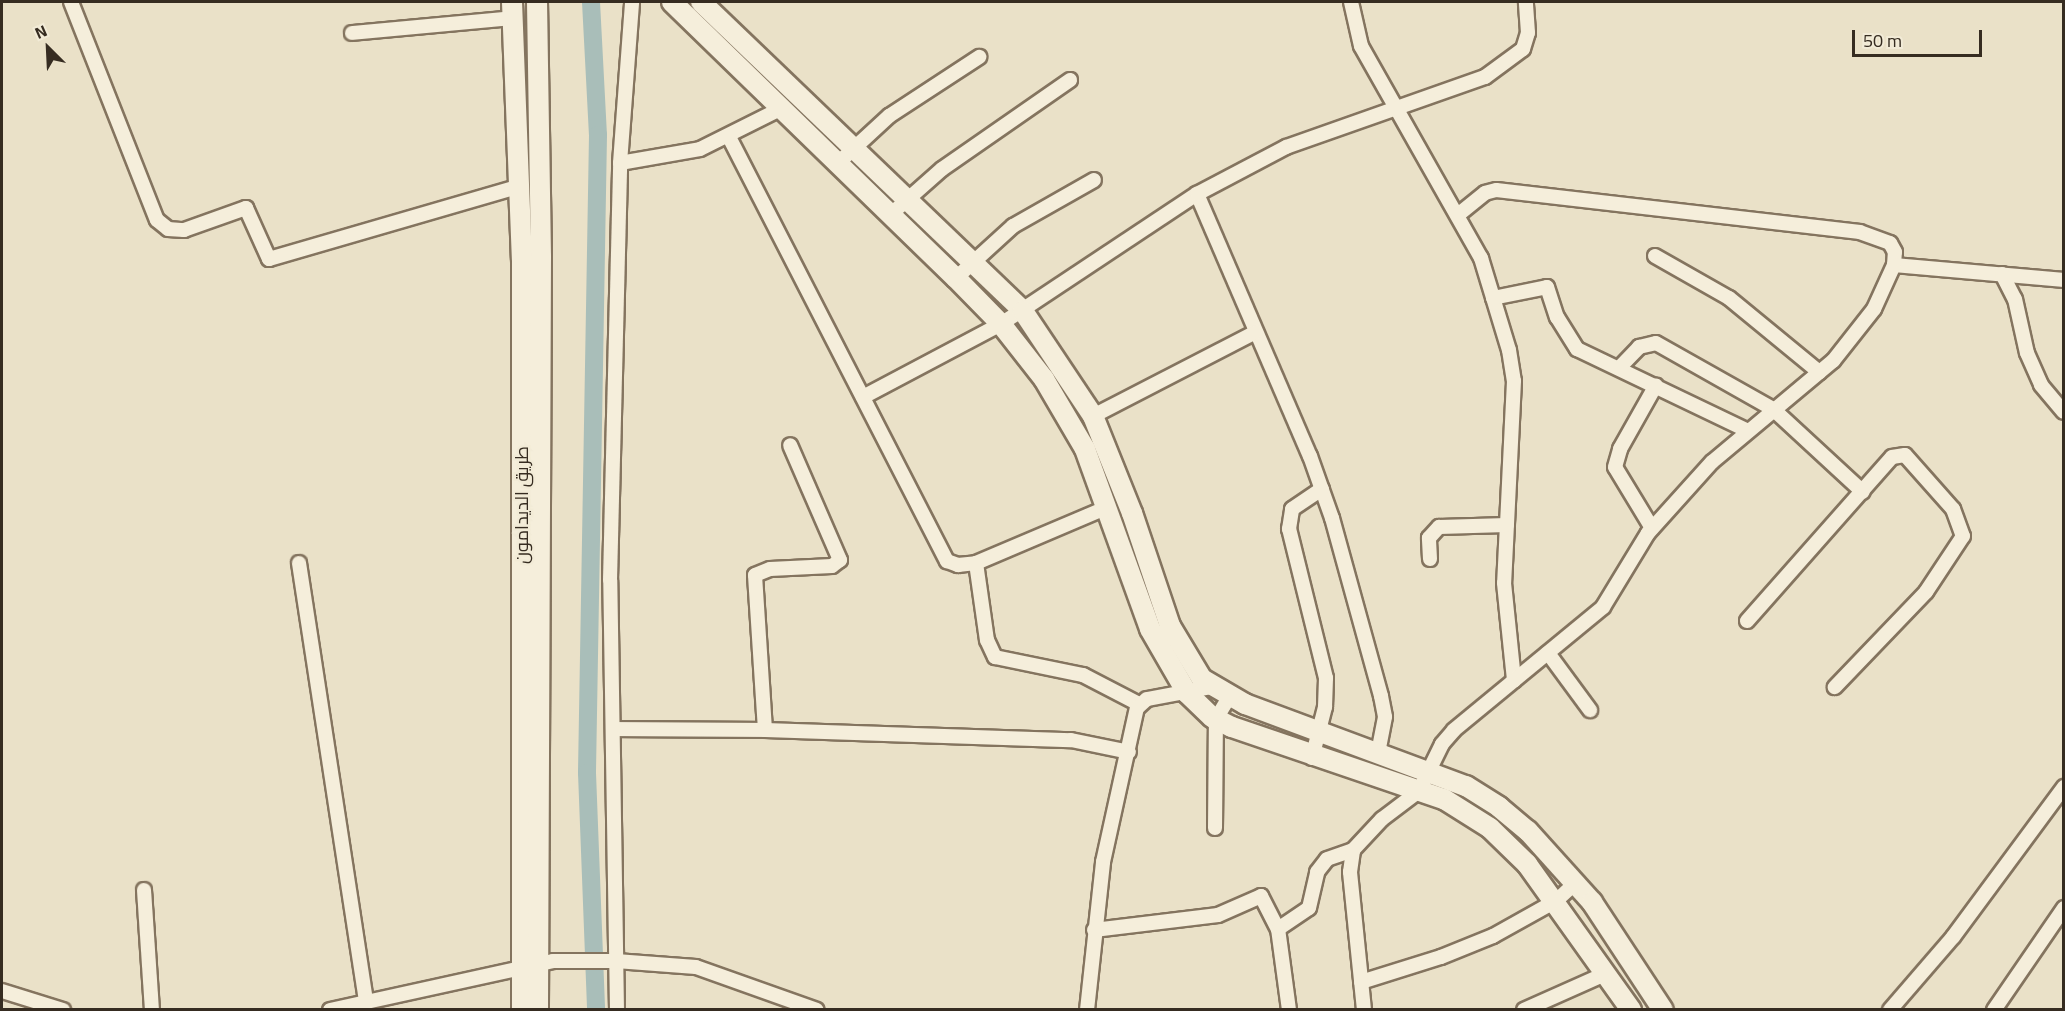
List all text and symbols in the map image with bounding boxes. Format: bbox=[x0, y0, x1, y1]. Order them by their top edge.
text: N bbox=[30, 16, 52, 47]
north arrow bbox=[18, 18, 78, 78]
scale bar bbox=[1855, 18, 1986, 56]
text: 50 m bbox=[1863, 24, 1902, 57]
street label: طريق الديدامون bbox=[511, 446, 533, 564]

